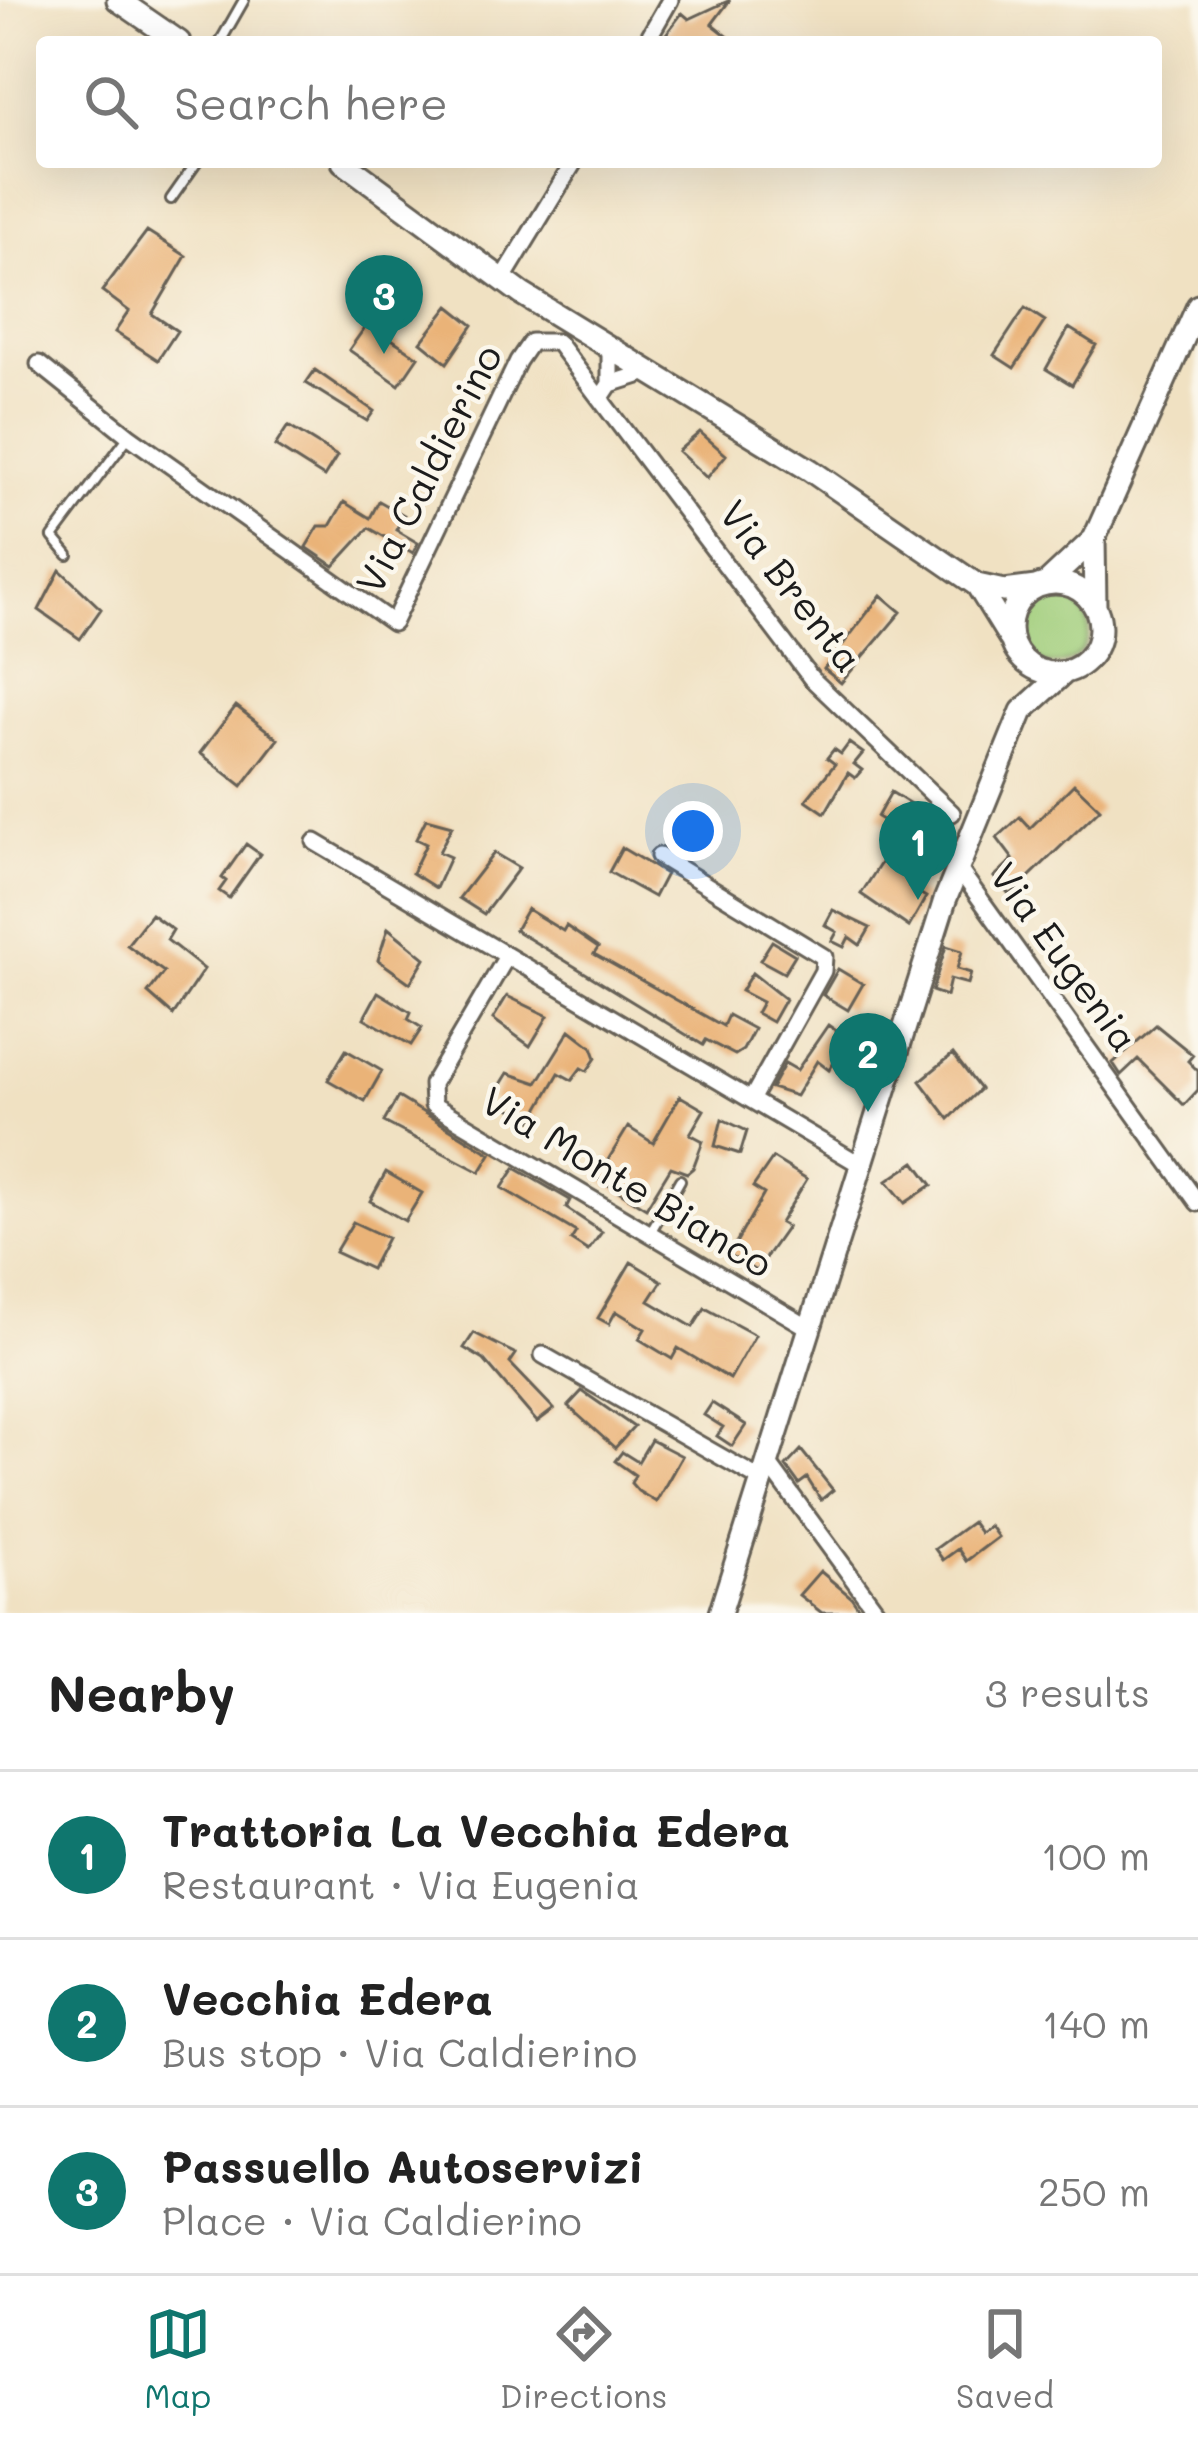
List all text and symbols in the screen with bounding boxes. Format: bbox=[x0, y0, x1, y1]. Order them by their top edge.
search box bbox=[36, 36, 1162, 168]
icon: search bbox=[78, 69, 144, 135]
text: Search here bbox=[174, 73, 448, 131]
pin: 3 bbox=[345, 255, 423, 354]
street label: Via Caldierino bbox=[343, 335, 512, 601]
street label: Via Brenta bbox=[709, 489, 875, 681]
your location bbox=[663, 801, 723, 861]
pin: 1 bbox=[879, 801, 957, 900]
street label: Via Eugenia bbox=[979, 851, 1151, 1062]
pin: 2 bbox=[829, 1013, 907, 1112]
street label: Via Monte Bianco bbox=[473, 1073, 783, 1288]
text: Nearby bbox=[48, 1658, 235, 1725]
text: 3 results bbox=[985, 1666, 1150, 1717]
text: Trattoria La Vecchia Edera bbox=[162, 1800, 790, 1858]
text: 1 bbox=[78, 1829, 96, 1880]
text: 100 m bbox=[1041, 1829, 1150, 1880]
text: Restaurant · Via Eugenia bbox=[162, 1858, 640, 1909]
text: Vecchia Edera bbox=[162, 1968, 493, 2026]
text: 2 bbox=[76, 1997, 98, 2048]
text: 140 m bbox=[1042, 1997, 1150, 2048]
text: Bus stop · Via Caldierino bbox=[162, 2026, 637, 2077]
text: Passuello Autoservizi bbox=[162, 2136, 644, 2194]
text: 3 bbox=[75, 2165, 99, 2216]
text: 250 m bbox=[1038, 2165, 1150, 2216]
text: Place · Via Caldierino bbox=[162, 2194, 582, 2245]
tab: Map bbox=[144, 2301, 211, 2416]
tab: Directions bbox=[500, 2301, 667, 2416]
tab: Saved bbox=[956, 2301, 1054, 2416]

